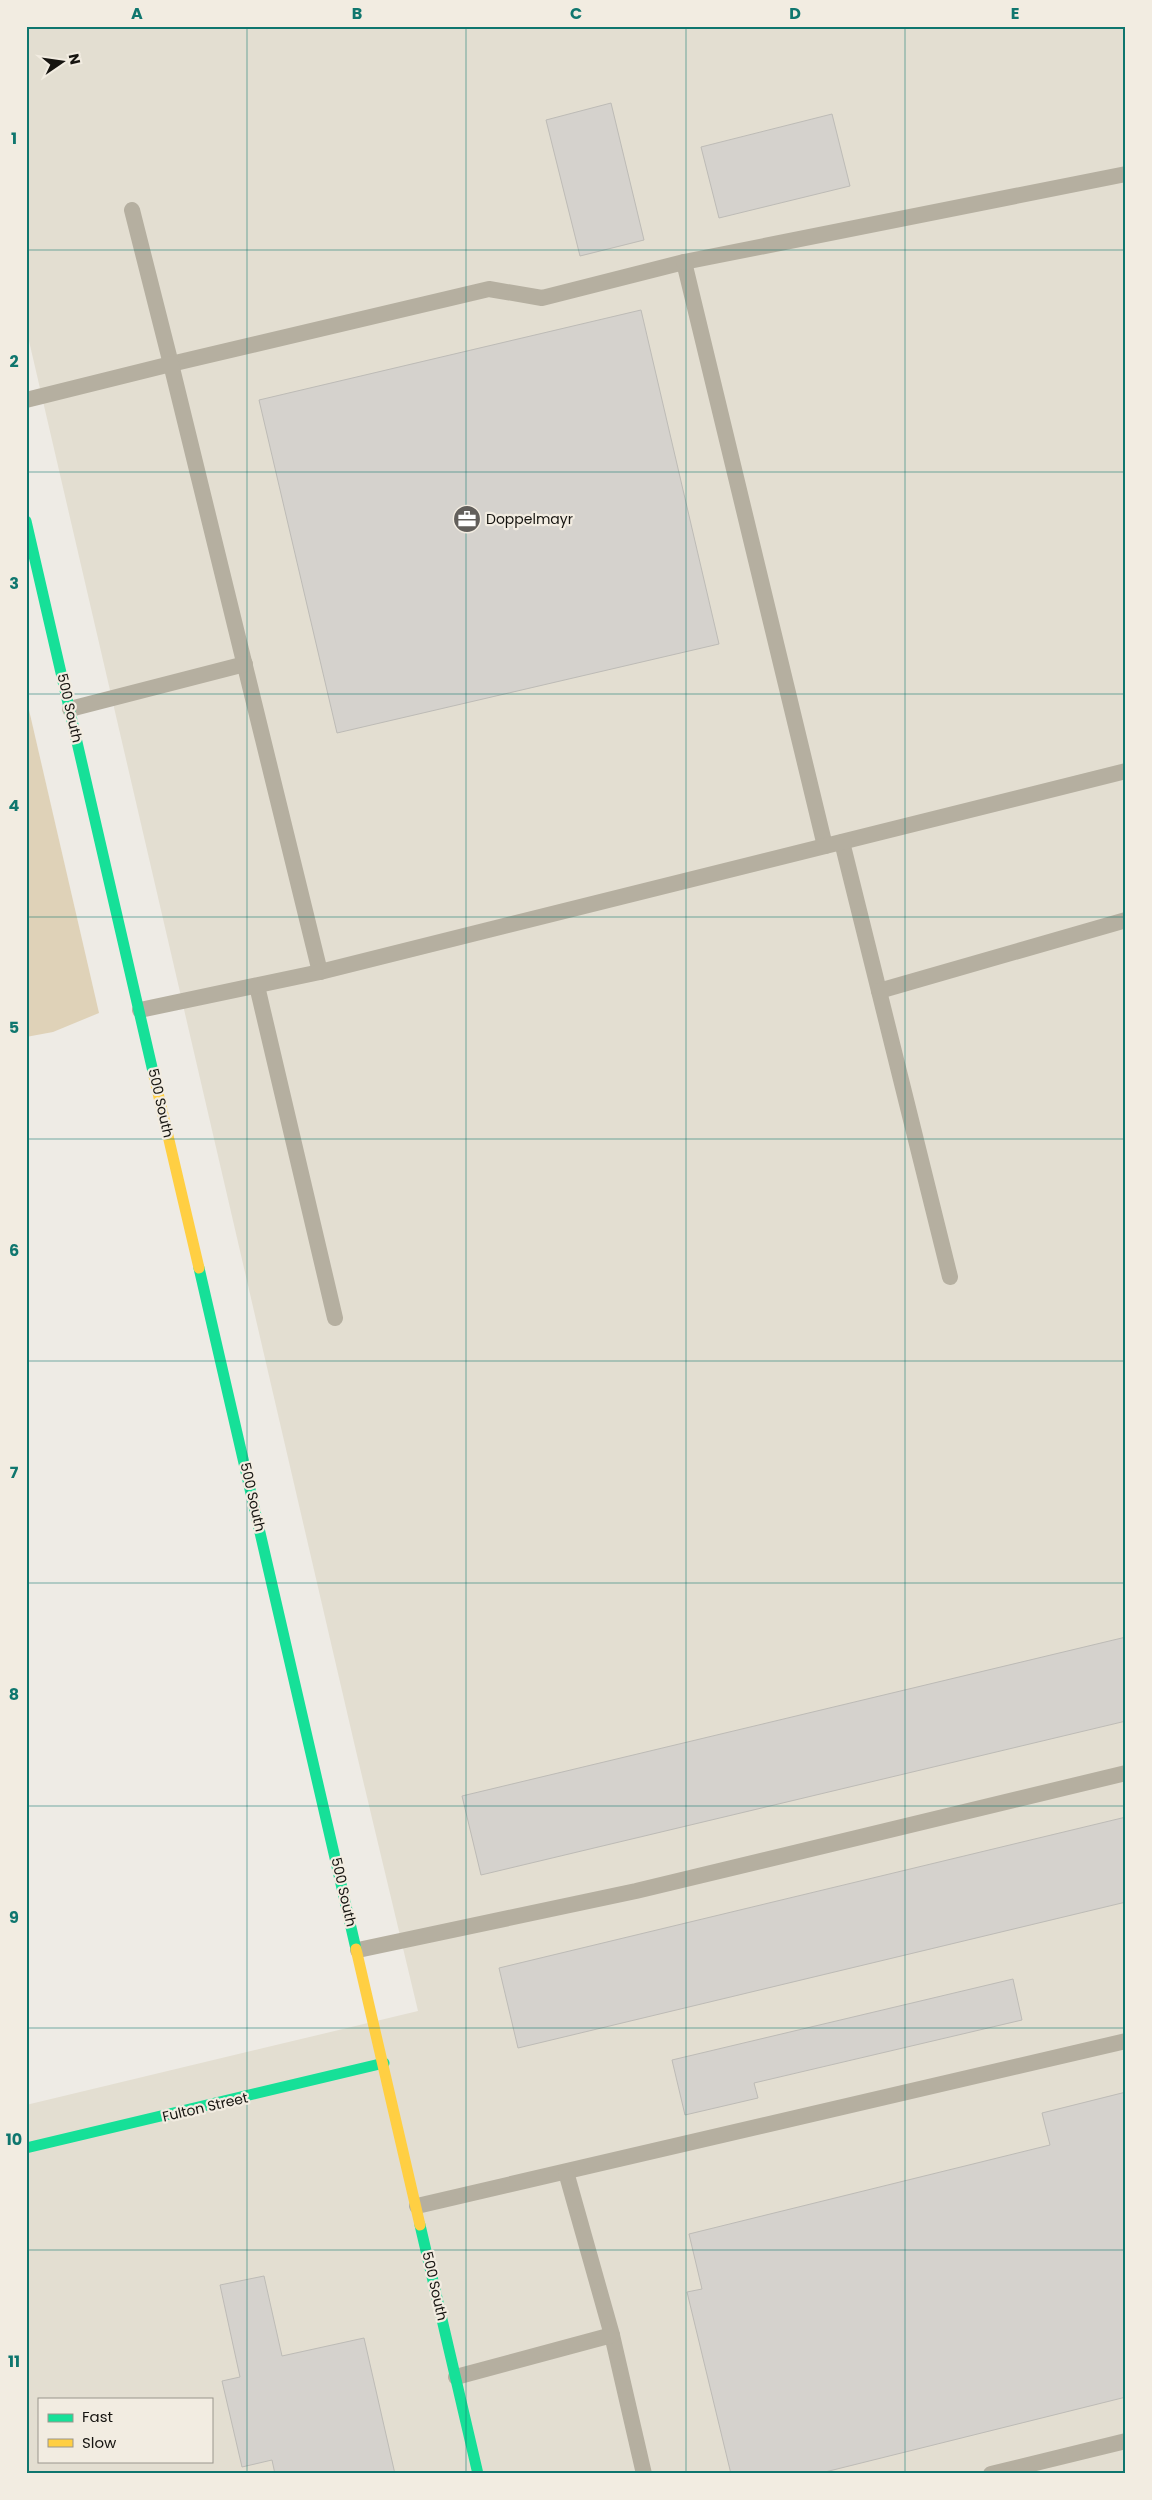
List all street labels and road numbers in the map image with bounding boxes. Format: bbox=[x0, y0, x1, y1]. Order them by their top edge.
street label: 500 South bbox=[52, 671, 88, 745]
street label: 500 South bbox=[143, 1066, 179, 1140]
street label: 500 South bbox=[235, 1460, 271, 1534]
street label: 500 South bbox=[326, 1855, 362, 1929]
street label: Fulton Street bbox=[160, 2087, 250, 2127]
street label: 500 South bbox=[417, 2249, 453, 2323]

